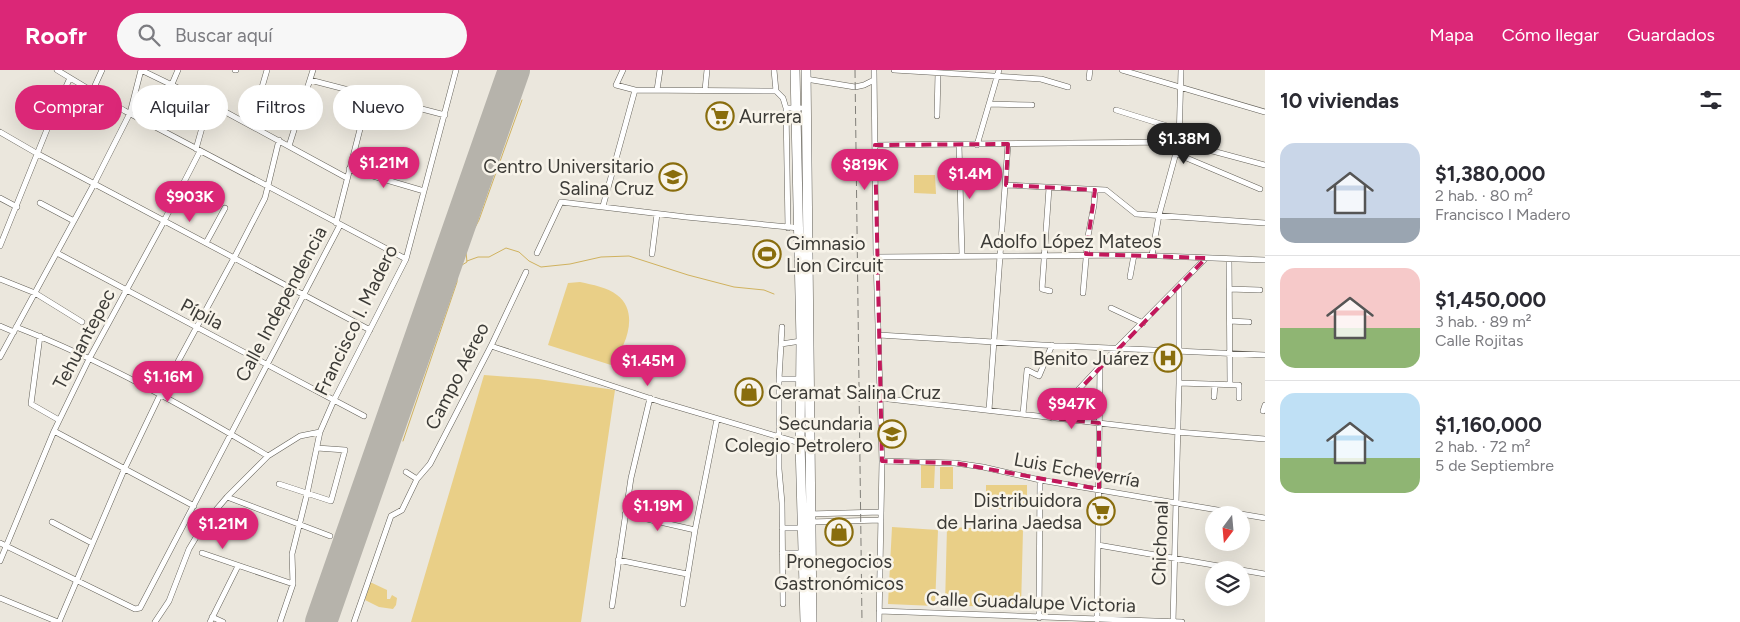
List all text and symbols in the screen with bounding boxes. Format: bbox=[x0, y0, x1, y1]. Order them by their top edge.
search box bbox=[117, 13, 467, 58]
text: Roofr bbox=[25, 21, 87, 50]
icon: search bbox=[135, 21, 163, 49]
text: Buscar aquí bbox=[175, 24, 273, 47]
text: Mapa bbox=[1429, 24, 1474, 46]
text: Cómo llegar bbox=[1502, 24, 1599, 46]
text: Guardados bbox=[1627, 24, 1715, 46]
chip: Comprar bbox=[15, 85, 122, 130]
chip: Alquilar bbox=[132, 85, 228, 130]
chip: Filtros bbox=[238, 85, 323, 130]
chip: Nuevo bbox=[333, 85, 423, 130]
icon: filters bbox=[1697, 86, 1725, 114]
text: 10 viviendas bbox=[1280, 88, 1399, 113]
supermarket icon: Aurrera bbox=[705, 101, 735, 131]
place label: Aurrera bbox=[739, 105, 802, 128]
pin: $1.38M bbox=[1143, 122, 1225, 165]
text: $1.38M bbox=[1158, 129, 1210, 148]
pin: $1.21M bbox=[343, 146, 425, 189]
pin: $819K bbox=[830, 148, 900, 191]
text: $1.21M bbox=[359, 153, 409, 172]
place label: Centro Universitario Salina Cruz bbox=[483, 155, 654, 200]
text: $819K bbox=[842, 155, 888, 174]
pin: $1.4M bbox=[935, 158, 1005, 200]
text: $1,380,000 bbox=[1435, 161, 1545, 186]
school or university icon: Centro Universitario Salina Cruz bbox=[658, 162, 688, 192]
icon: home bbox=[1320, 163, 1380, 223]
text: $1.4M bbox=[948, 164, 992, 183]
pin: $903K bbox=[155, 180, 225, 223]
text: 2 hab. · 80 m² bbox=[1435, 186, 1533, 205]
text: $903K bbox=[166, 187, 214, 206]
text: Francisco I Madero bbox=[1435, 205, 1571, 224]
street label: Calle Independencia bbox=[230, 222, 332, 386]
street label: Adolfo López Mateos bbox=[980, 230, 1162, 253]
place label: Gimnasio Lion Circuit bbox=[786, 232, 884, 277]
sports icon: Gimnasio Lion Circuit bbox=[752, 239, 782, 269]
street label: Francisco I. Madero bbox=[310, 241, 402, 399]
street label: Tehuantepec bbox=[48, 285, 120, 393]
text: $1,450,000 bbox=[1435, 287, 1546, 312]
icon: home bbox=[1320, 288, 1380, 348]
street label: Pípila bbox=[177, 293, 227, 335]
text: 3 hab. · 89 m² bbox=[1435, 312, 1532, 331]
street label: Campo Aéreo bbox=[420, 318, 494, 434]
text: Calle Rojitas bbox=[1435, 331, 1523, 350]
hospital icon: Benito Juárez bbox=[1153, 343, 1183, 373]
pin: $1.45M bbox=[607, 344, 689, 387]
place label: Benito Juárez bbox=[1033, 347, 1149, 370]
text: $1.45M bbox=[622, 351, 674, 370]
pin: $1.16M bbox=[127, 360, 209, 403]
text: $1.16M bbox=[143, 367, 193, 386]
shop icon: Ceramat Salina Cruz bbox=[734, 377, 764, 407]
place label: Ceramat Salina Cruz bbox=[768, 381, 941, 404]
pin: $947K bbox=[1037, 388, 1107, 430]
text: $947K bbox=[1048, 394, 1096, 413]
place label: Secundaria Colegio Petrolero bbox=[725, 412, 873, 457]
text: $1,160,000 bbox=[1435, 412, 1542, 437]
icon: home bbox=[1320, 413, 1380, 473]
school or university icon: Secundaria Colegio Petrolero bbox=[877, 419, 907, 449]
text: 2 hab. · 72 m² bbox=[1435, 437, 1531, 456]
street label: Luis Echeverría bbox=[1012, 448, 1142, 492]
text: 5 de Septiembre bbox=[1435, 456, 1554, 475]
place label: Distribuidora de Harina Jaedsa bbox=[936, 489, 1082, 534]
pin: $1.19M bbox=[617, 490, 699, 532]
text: $1.19M bbox=[633, 496, 683, 515]
supermarket icon: Distribuidora de Harina Jaedsa bbox=[1086, 496, 1116, 526]
street label: Chichonal bbox=[1147, 500, 1173, 586]
north arrow bbox=[1205, 506, 1250, 551]
map controls bbox=[1205, 506, 1250, 606]
pin: $1.21M bbox=[182, 508, 264, 550]
text: $1.21M bbox=[198, 514, 248, 533]
shop icon: Pronegocios Gastronómicos bbox=[824, 517, 854, 547]
place label: Pronegocios Gastronómicos bbox=[774, 550, 904, 595]
button: layers bbox=[1205, 561, 1250, 606]
street label: Calle Guadalupe Victoria bbox=[926, 587, 1136, 617]

